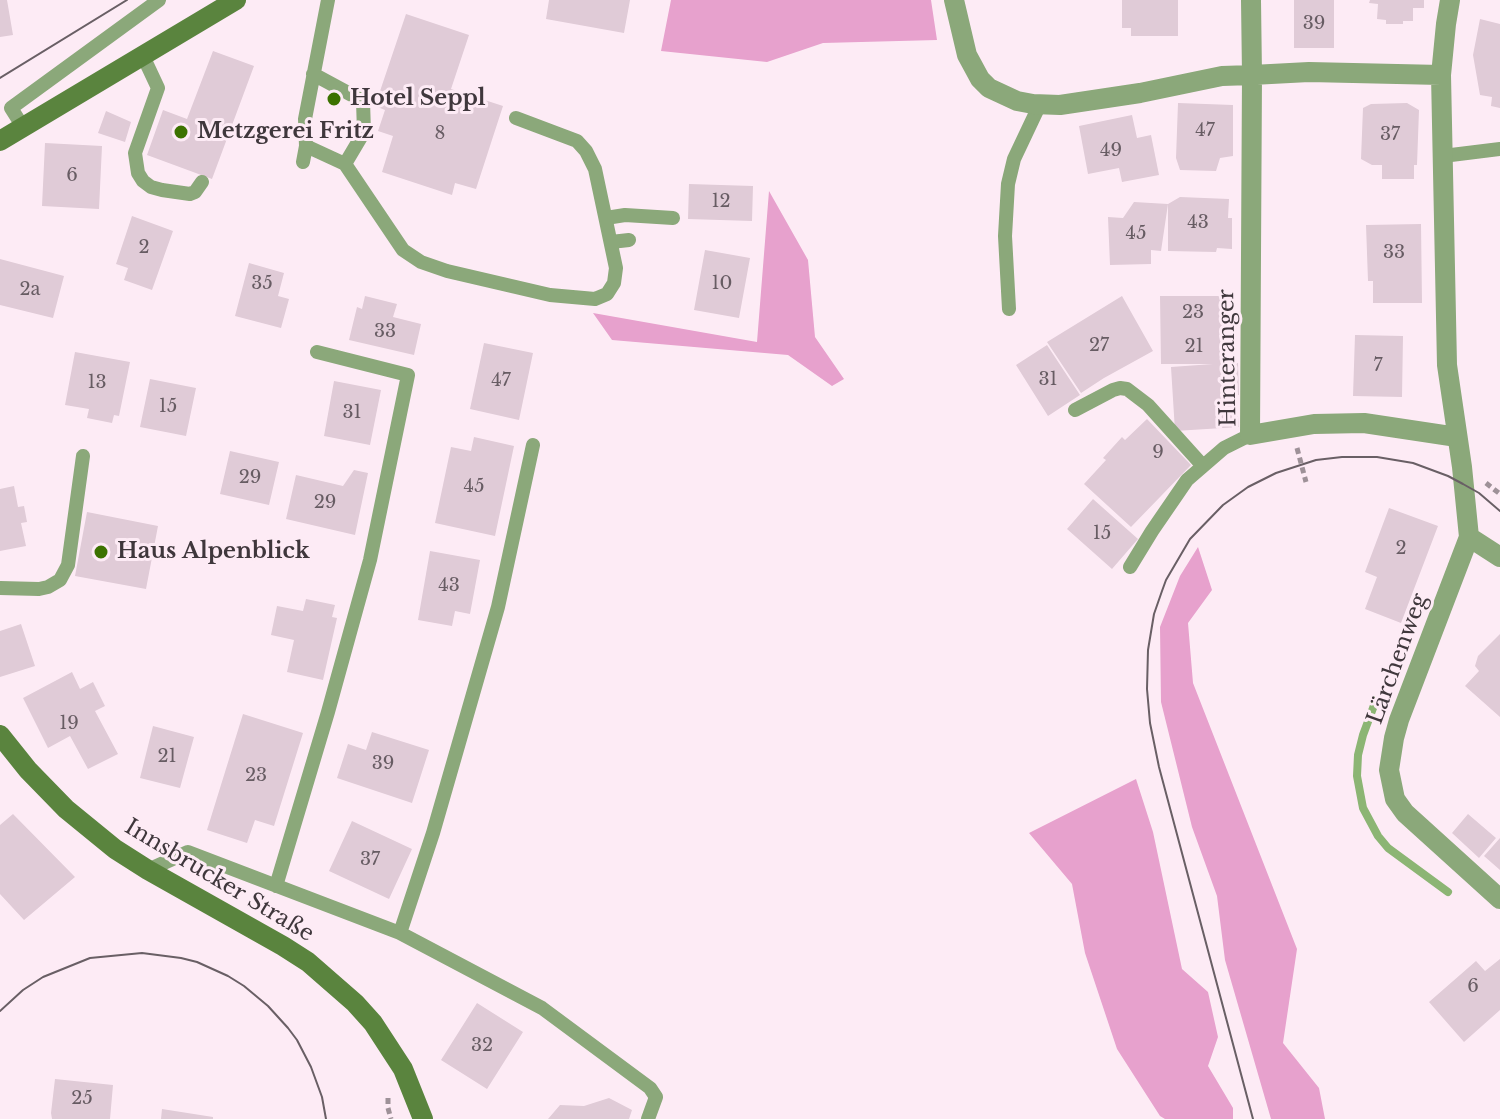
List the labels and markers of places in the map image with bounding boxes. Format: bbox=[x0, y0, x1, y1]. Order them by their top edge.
place label: Hotel Seppl bbox=[350, 86, 486, 112]
marker: Hotel Seppl bbox=[325, 90, 343, 108]
place label: Metzgerei Fritz bbox=[197, 119, 374, 145]
marker: Metzgerei Fritz bbox=[172, 123, 190, 141]
place label: Haus Alpenblick bbox=[117, 539, 310, 565]
marker: Haus Alpenblick bbox=[92, 543, 110, 561]

